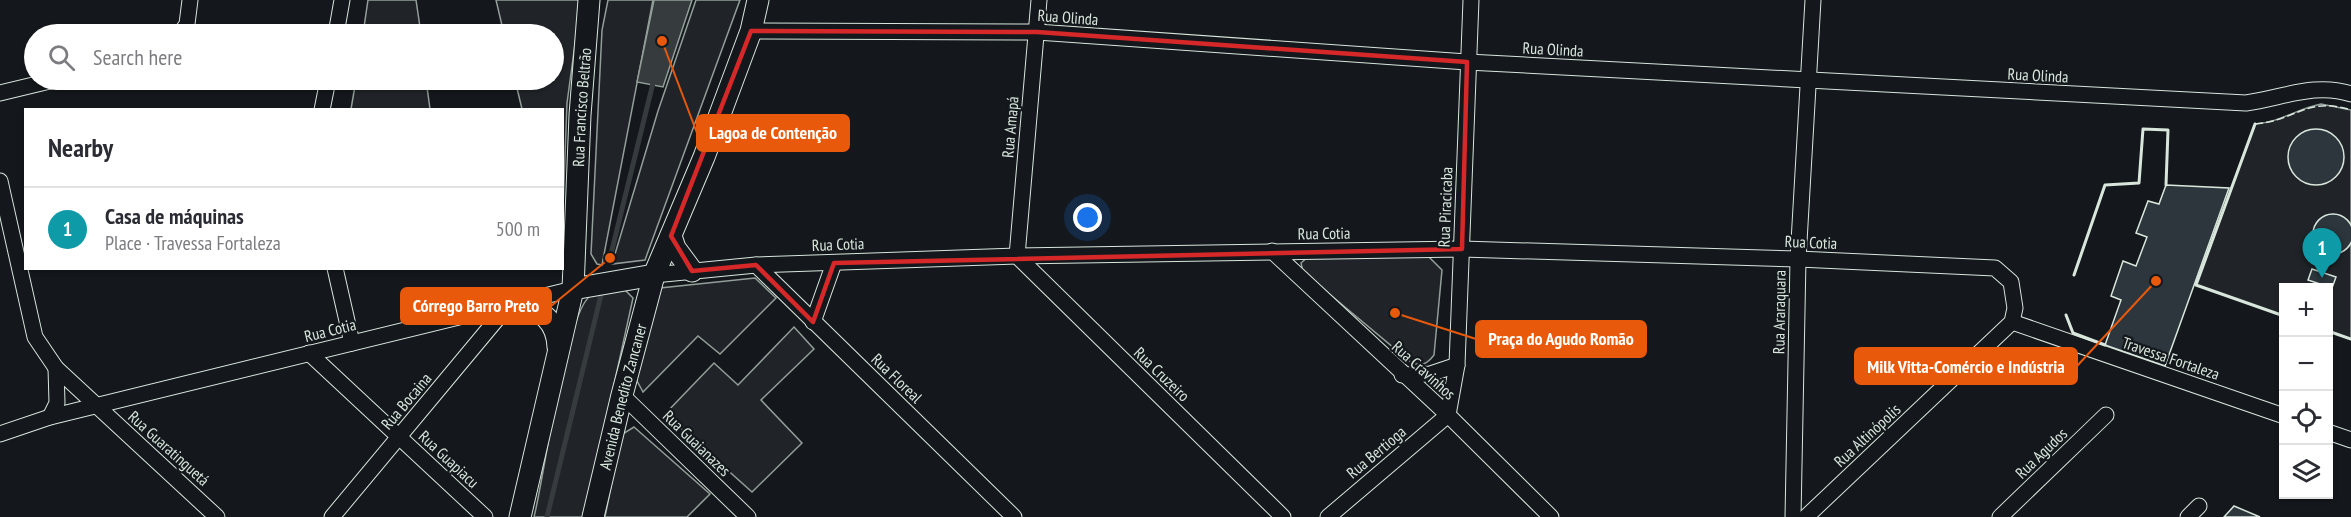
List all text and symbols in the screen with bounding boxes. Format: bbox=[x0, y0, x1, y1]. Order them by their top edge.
street label: Rua Olinda bbox=[1037, 5, 1099, 29]
search box bbox=[24, 24, 564, 90]
street label: Rua Olinda bbox=[1522, 37, 1584, 61]
icon: search bbox=[45, 41, 78, 74]
text: Search here bbox=[93, 43, 182, 71]
street label: Rua Francisco Beltrão bbox=[568, 47, 595, 167]
street label: Rua Olinda bbox=[2007, 63, 2069, 87]
street label: Rua Amapá bbox=[997, 95, 1023, 159]
callout: Lagoa de Contenção bbox=[697, 115, 849, 151]
text: Lagoa de Contenção bbox=[709, 121, 837, 144]
text: Nearby bbox=[48, 131, 113, 164]
street label: Rua Piracicaba bbox=[1434, 166, 1456, 248]
text: Casa de máquinas bbox=[105, 202, 244, 230]
your location bbox=[1073, 203, 1102, 232]
text: 1 bbox=[63, 216, 72, 242]
text: 500 m bbox=[496, 216, 540, 242]
street label: Rua Cotia bbox=[1298, 223, 1350, 243]
pin: 1 bbox=[2302, 228, 2342, 278]
text: Place · Travessa Fortaleza bbox=[105, 230, 281, 256]
street label: Rua Cotia bbox=[1784, 231, 1838, 253]
street label: Rua Cotia bbox=[811, 233, 865, 255]
street label: Rua Araraquara bbox=[1768, 270, 1790, 354]
map controls bbox=[2279, 283, 2333, 499]
button: + bbox=[2279, 283, 2333, 337]
callout: Córrego Barro Preto bbox=[401, 288, 551, 324]
text: Córrego Barro Preto bbox=[413, 294, 539, 317]
street label: Rua Cotia bbox=[302, 314, 358, 346]
street label: Avenida Benedito Zancaner bbox=[595, 321, 651, 472]
callout: Praça do Agudo Romão bbox=[1476, 321, 1646, 357]
text: Praça do Agudo Romão bbox=[1488, 327, 1634, 350]
street label: Travessa Fortaleza bbox=[2120, 332, 2222, 384]
street label: Rua Cravinhos bbox=[1388, 336, 1460, 404]
button: − bbox=[2279, 337, 2333, 391]
street label: Rua Cruzeiro bbox=[1130, 343, 1194, 405]
callout: Milk Vitta-Comércio e Indústria bbox=[1855, 348, 2077, 384]
street label: Rua Floreal bbox=[867, 349, 927, 407]
text: Milk Vitta-Comércio e Indústria bbox=[1867, 355, 2065, 378]
street label: Rua Bocaina bbox=[377, 369, 435, 433]
button: locate bbox=[2279, 391, 2333, 445]
street label: Rua Altinópolis bbox=[1830, 399, 1904, 471]
street label: Rua Guaratinguetá bbox=[124, 406, 214, 490]
street label: Rua Guaianazes bbox=[659, 406, 735, 480]
street label: Rua Bertioga bbox=[1342, 421, 1410, 483]
street label: Rua Agudos bbox=[2011, 423, 2071, 483]
street label: Rua Guapiacu bbox=[415, 426, 483, 492]
button: layers bbox=[2279, 445, 2333, 499]

